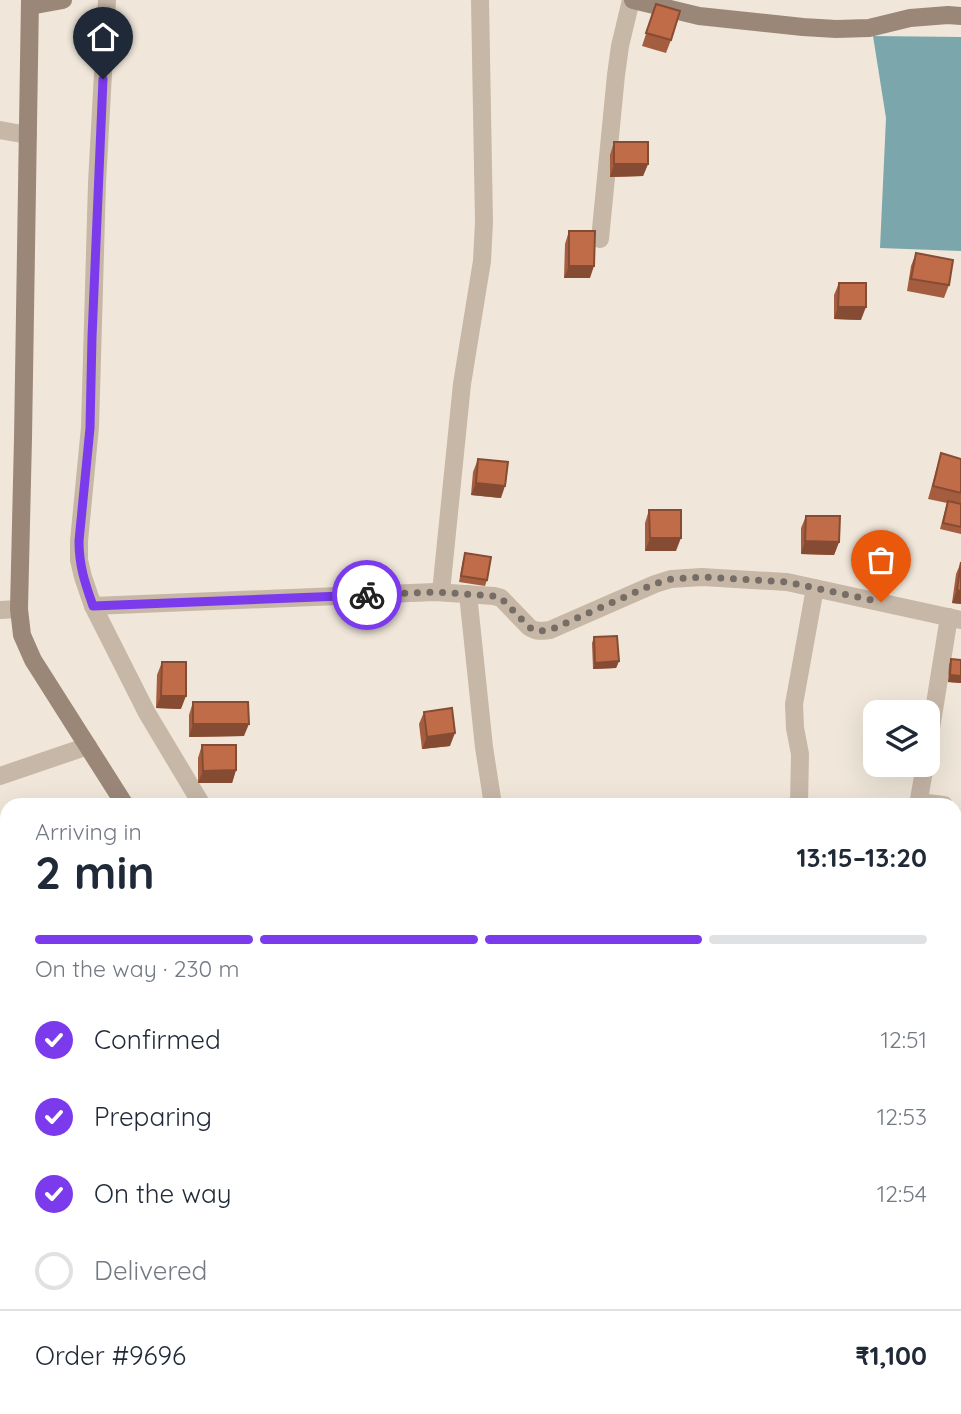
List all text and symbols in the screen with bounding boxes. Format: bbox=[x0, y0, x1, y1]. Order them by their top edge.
pin bbox=[73, 7, 133, 79]
icon: home bbox=[84, 18, 122, 56]
pin bbox=[851, 530, 911, 602]
icon: bag bbox=[862, 541, 900, 579]
courier bbox=[332, 560, 402, 630]
icon: bike bbox=[348, 576, 386, 614]
map controls bbox=[863, 700, 940, 777]
button: layers bbox=[863, 700, 940, 777]
text: Arriving in bbox=[35, 817, 142, 846]
text: 13:15–13:20 bbox=[796, 841, 927, 874]
text: 2 min bbox=[35, 843, 155, 901]
text: On the way · 230 m bbox=[35, 954, 240, 983]
icon: check bbox=[35, 1021, 73, 1059]
text: Confirmed bbox=[94, 1023, 221, 1056]
text: 12:51 bbox=[880, 1025, 927, 1054]
icon: check bbox=[35, 1098, 73, 1136]
text: Preparing bbox=[94, 1100, 212, 1133]
text: 12:53 bbox=[877, 1102, 927, 1131]
icon: check bbox=[35, 1175, 73, 1213]
text: On the way bbox=[94, 1177, 232, 1210]
text: 12:54 bbox=[877, 1179, 927, 1208]
text: Delivered bbox=[94, 1254, 207, 1287]
text: Order #9696 bbox=[35, 1339, 186, 1372]
text: ₹1,100 bbox=[855, 1339, 927, 1372]

